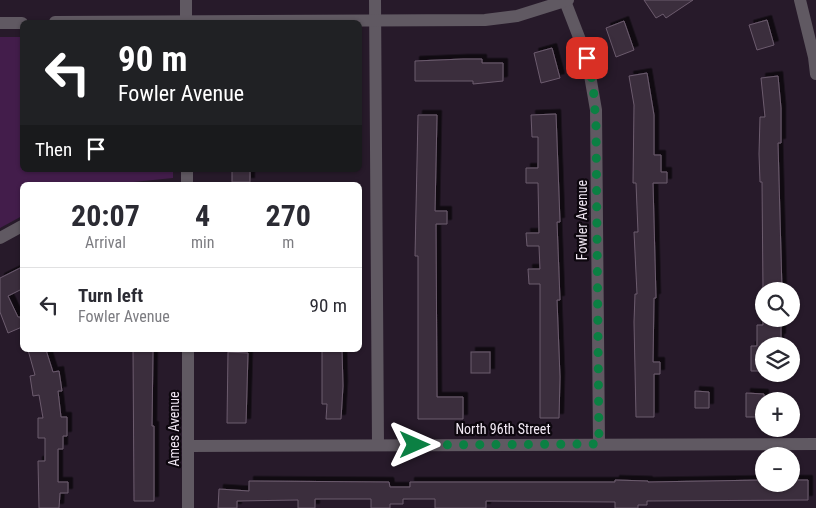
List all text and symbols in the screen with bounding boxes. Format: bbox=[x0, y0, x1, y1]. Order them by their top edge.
pin bbox=[566, 37, 608, 79]
text: 90 m bbox=[118, 39, 187, 80]
icon: left bbox=[35, 40, 100, 105]
icon: arrive bbox=[573, 44, 601, 72]
text: Fowler Avenue bbox=[118, 81, 244, 106]
icon: arrive bbox=[82, 135, 110, 163]
text: Then bbox=[35, 138, 72, 161]
street label: Fowler Avenue bbox=[574, 179, 590, 260]
text: 20:07 bbox=[71, 198, 140, 233]
text: 4 bbox=[195, 198, 210, 233]
text: 270 bbox=[265, 198, 311, 233]
text: Arrival bbox=[85, 233, 126, 252]
text: min bbox=[191, 233, 214, 252]
text: m bbox=[282, 233, 294, 252]
map controls bbox=[755, 282, 800, 492]
button: search bbox=[755, 282, 800, 327]
text: Turn left bbox=[78, 284, 143, 307]
icon: left bbox=[35, 291, 63, 319]
text: 90 m bbox=[310, 294, 347, 317]
text: Fowler Avenue bbox=[78, 307, 170, 326]
button: layers bbox=[755, 337, 800, 382]
street label: Ames Avenue bbox=[166, 391, 182, 467]
button: + bbox=[755, 392, 800, 437]
position arrow bbox=[388, 418, 440, 470]
street label: North 96th Street bbox=[455, 421, 551, 437]
button: − bbox=[755, 447, 800, 492]

